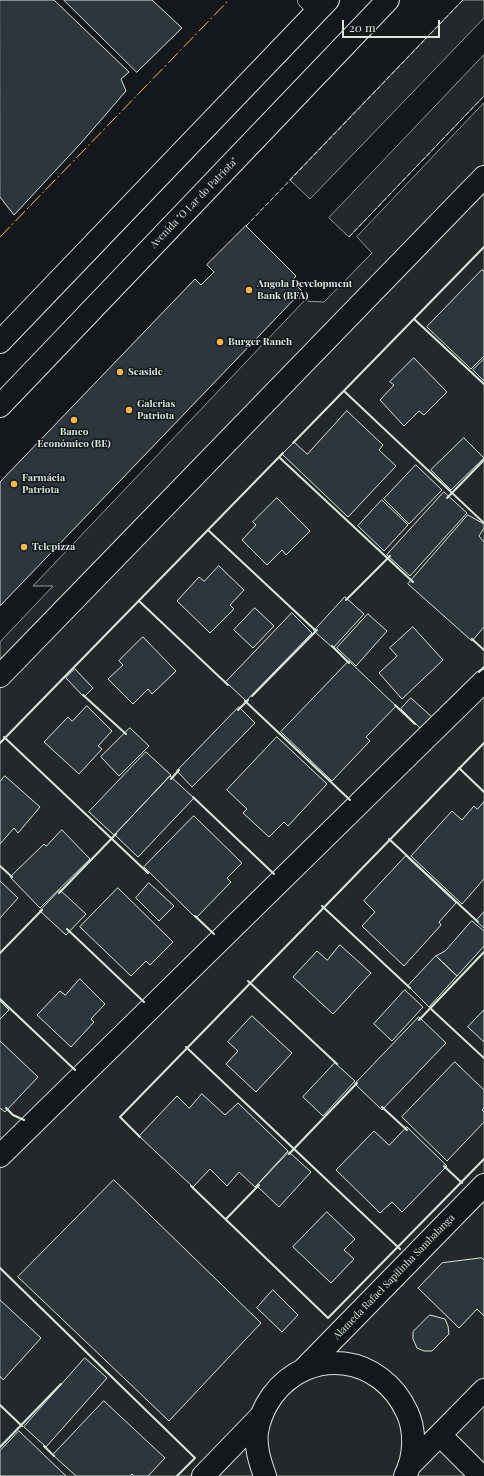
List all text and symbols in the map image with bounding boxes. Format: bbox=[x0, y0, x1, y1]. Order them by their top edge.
scale bar bbox=[344, 12, 442, 38]
text: 20 m bbox=[349, 19, 376, 35]
street label: Avenida "O Lar do Patriota" bbox=[148, 155, 240, 251]
place label: Angola Development Bank (BFA) bbox=[257, 278, 352, 302]
marker: Angola Development Bank (BFA) bbox=[244, 285, 254, 295]
place label: Burger Ranch bbox=[228, 336, 292, 348]
marker: Burger Ranch bbox=[215, 337, 225, 347]
place label: Seaside bbox=[128, 366, 163, 378]
marker: Seaside bbox=[115, 367, 125, 377]
place label: Galerias Patriota bbox=[137, 398, 175, 422]
marker: Galerias Patriota bbox=[124, 405, 134, 415]
marker: Banco Económico (BE) bbox=[69, 415, 79, 425]
place label: Banco Económico (BE) bbox=[37, 426, 111, 450]
place label: Farmácia Patriota bbox=[22, 472, 65, 496]
marker: Farmácia Patriota bbox=[9, 479, 19, 489]
place label: Telepizza bbox=[32, 541, 75, 553]
marker: Telepizza bbox=[19, 542, 29, 552]
street label: Alameda Rafael Sapilinha Sambalanga bbox=[331, 1212, 457, 1342]

